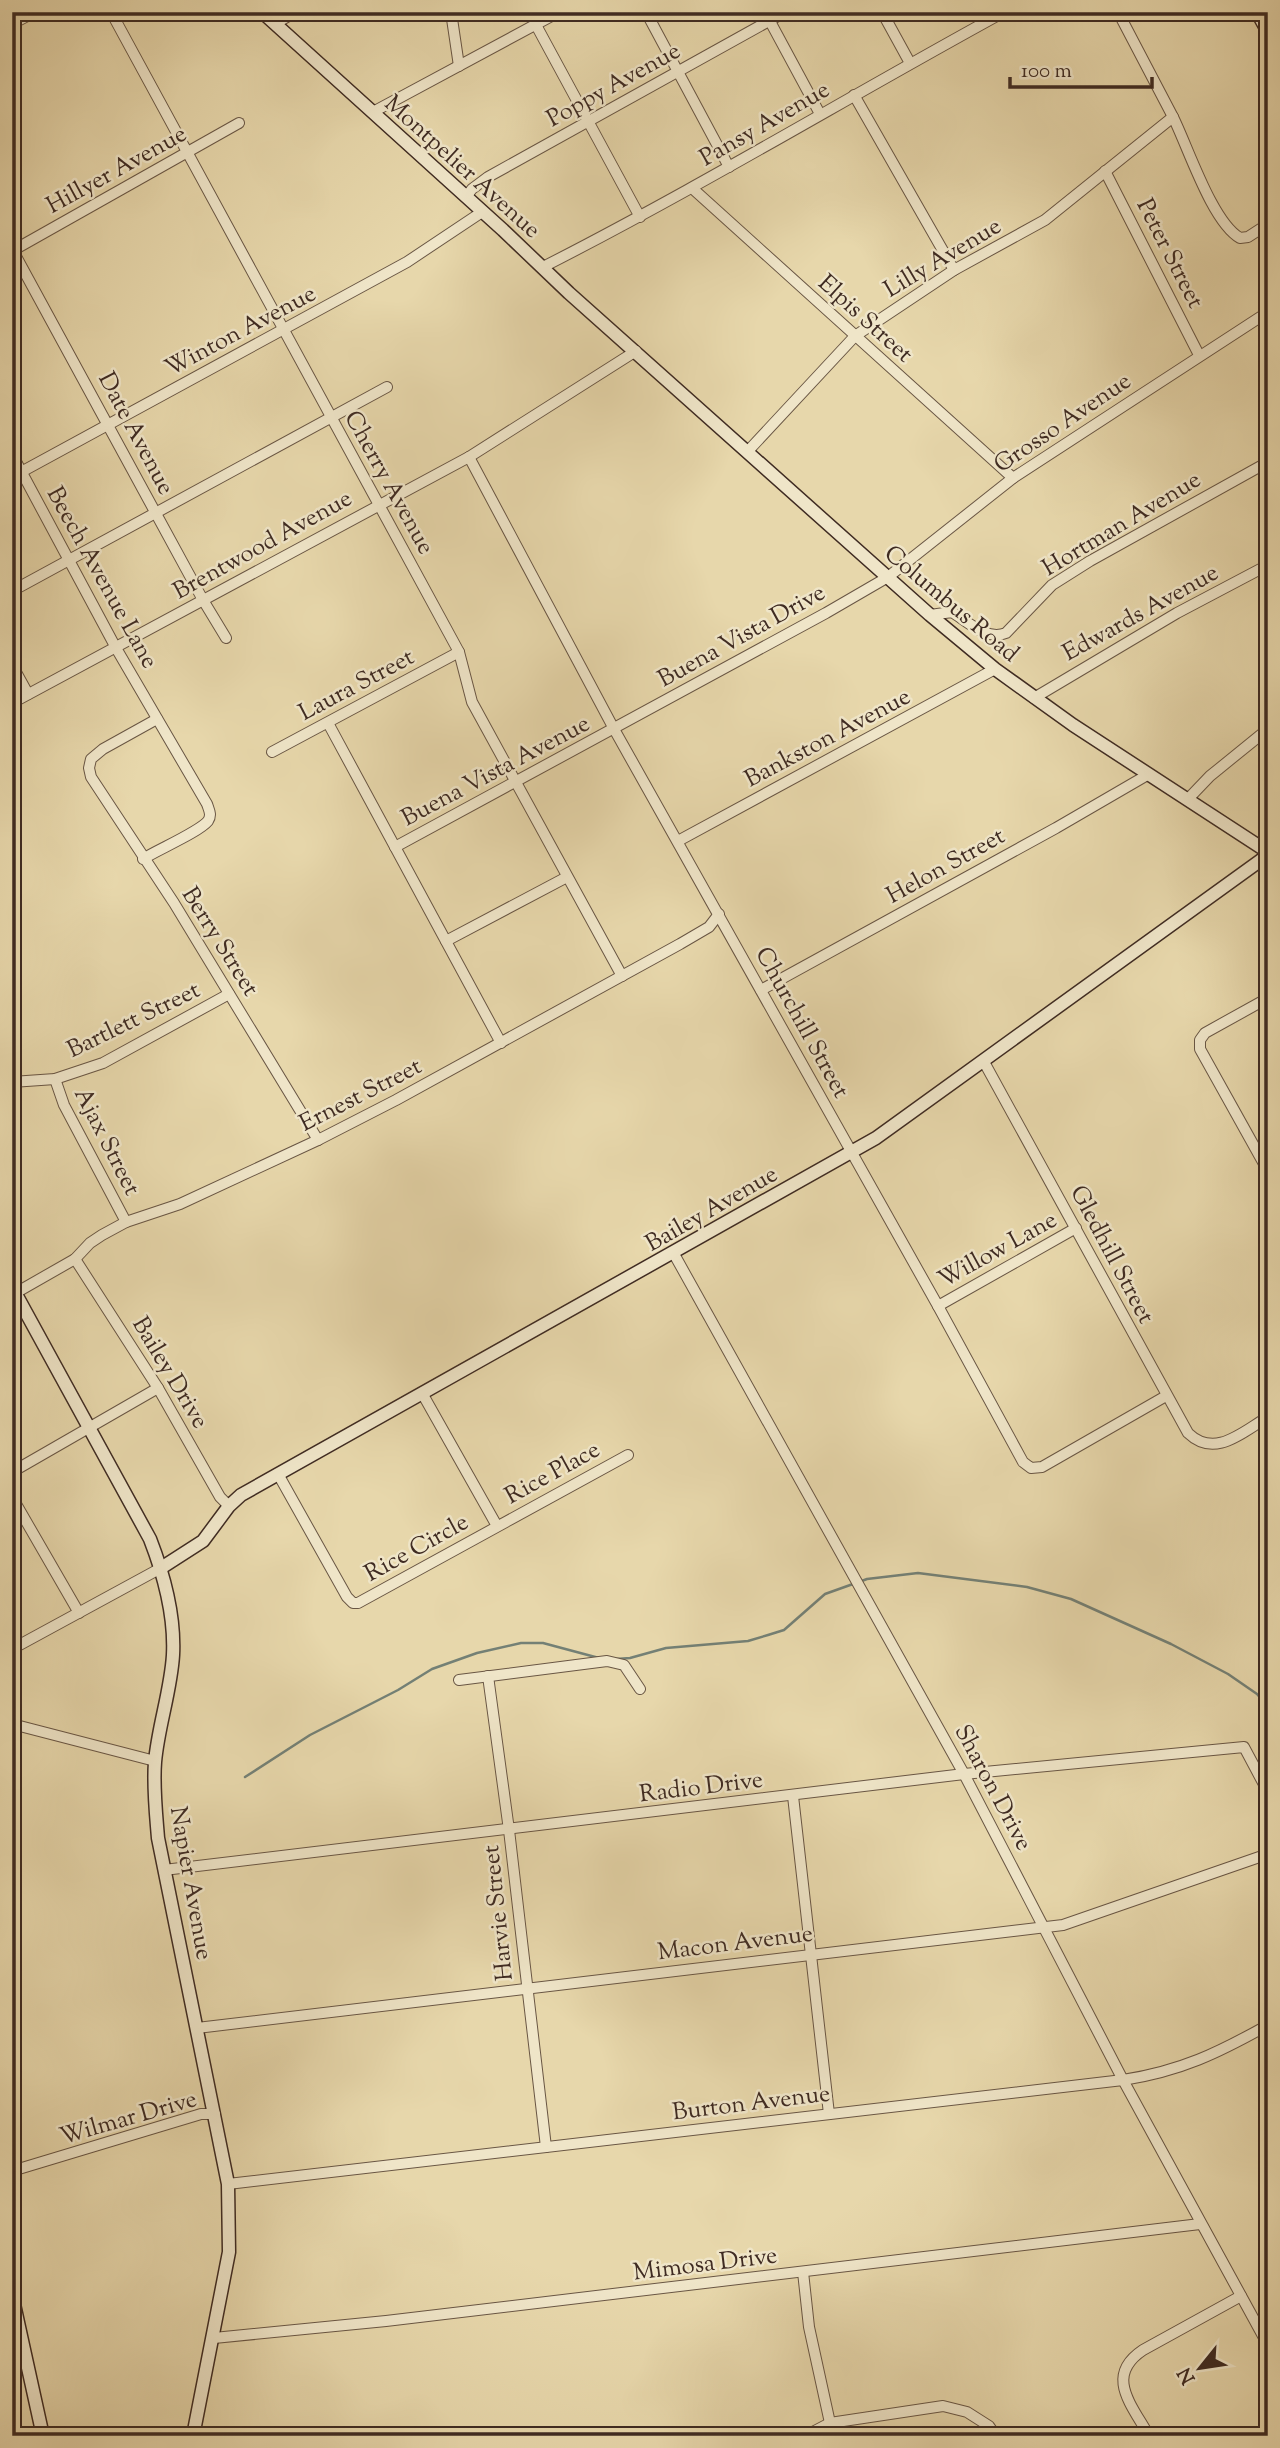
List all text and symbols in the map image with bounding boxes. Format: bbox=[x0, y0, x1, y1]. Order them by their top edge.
street label: Poppy Avenue bbox=[541, 35, 687, 137]
scale bar bbox=[1010, 46, 1152, 90]
text: 100 m bbox=[1021, 57, 1072, 87]
street label: Pansy Avenue bbox=[694, 74, 836, 176]
street label: Montpelier Avenue bbox=[376, 88, 547, 247]
street label: Hillyer Avenue bbox=[41, 118, 193, 223]
street label: Peter Street bbox=[1127, 193, 1211, 315]
street label: Lilly Avenue bbox=[878, 210, 1008, 307]
street label: Elpis Street bbox=[810, 268, 920, 371]
street label: Winton Avenue bbox=[159, 278, 323, 386]
street label: Grosso Avenue bbox=[988, 365, 1139, 482]
street label: Date Avenue bbox=[89, 367, 182, 501]
street label: Cherry Avenue bbox=[335, 405, 442, 561]
street label: Hortman Avenue bbox=[1036, 464, 1208, 586]
street label: Beech Avenue Lane bbox=[37, 481, 165, 675]
street label: Brentwood Avenue bbox=[167, 482, 359, 609]
street label: Columbus Road bbox=[876, 538, 1026, 672]
street label: Edwards Avenue bbox=[1057, 557, 1225, 671]
street label: Buena Vista Drive bbox=[652, 577, 832, 697]
street label: Laura Street bbox=[293, 641, 421, 730]
street label: Bankston Avenue bbox=[739, 681, 917, 797]
street label: Buena Vista Avenue bbox=[396, 708, 596, 836]
street label: Helon Street bbox=[880, 820, 1011, 913]
street label: Berry Street bbox=[172, 881, 266, 1003]
street label: Churchill Street bbox=[746, 941, 857, 1105]
street label: Bartlett Street bbox=[62, 974, 206, 1068]
street label: Ernest Street bbox=[294, 1050, 428, 1141]
street label: Ajax Street bbox=[64, 1082, 148, 1202]
street label: Bailey Avenue bbox=[640, 1158, 784, 1261]
street label: Gledhill Street bbox=[1060, 1180, 1162, 1330]
street label: Willow Lane bbox=[932, 1204, 1064, 1297]
street label: Bailey Drive bbox=[122, 1311, 216, 1435]
street label: Rice Place bbox=[499, 1434, 607, 1514]
street label: Rice Circle bbox=[359, 1506, 475, 1591]
street label: Sharon Drive bbox=[945, 1719, 1040, 1857]
street label: Radio Drive bbox=[638, 1764, 765, 1812]
street label: Napier Avenue bbox=[160, 1804, 220, 1963]
street label: Harvie Street bbox=[475, 1843, 523, 1982]
street label: Macon Avenue bbox=[656, 1918, 815, 1970]
street label: Burton Avenue bbox=[670, 2077, 832, 2131]
street label: Wilmar Drive bbox=[56, 2083, 201, 2155]
street label: Mimosa Drive bbox=[631, 2239, 779, 2291]
north arrow bbox=[1164, 2332, 1234, 2402]
text: N bbox=[1172, 2362, 1203, 2389]

